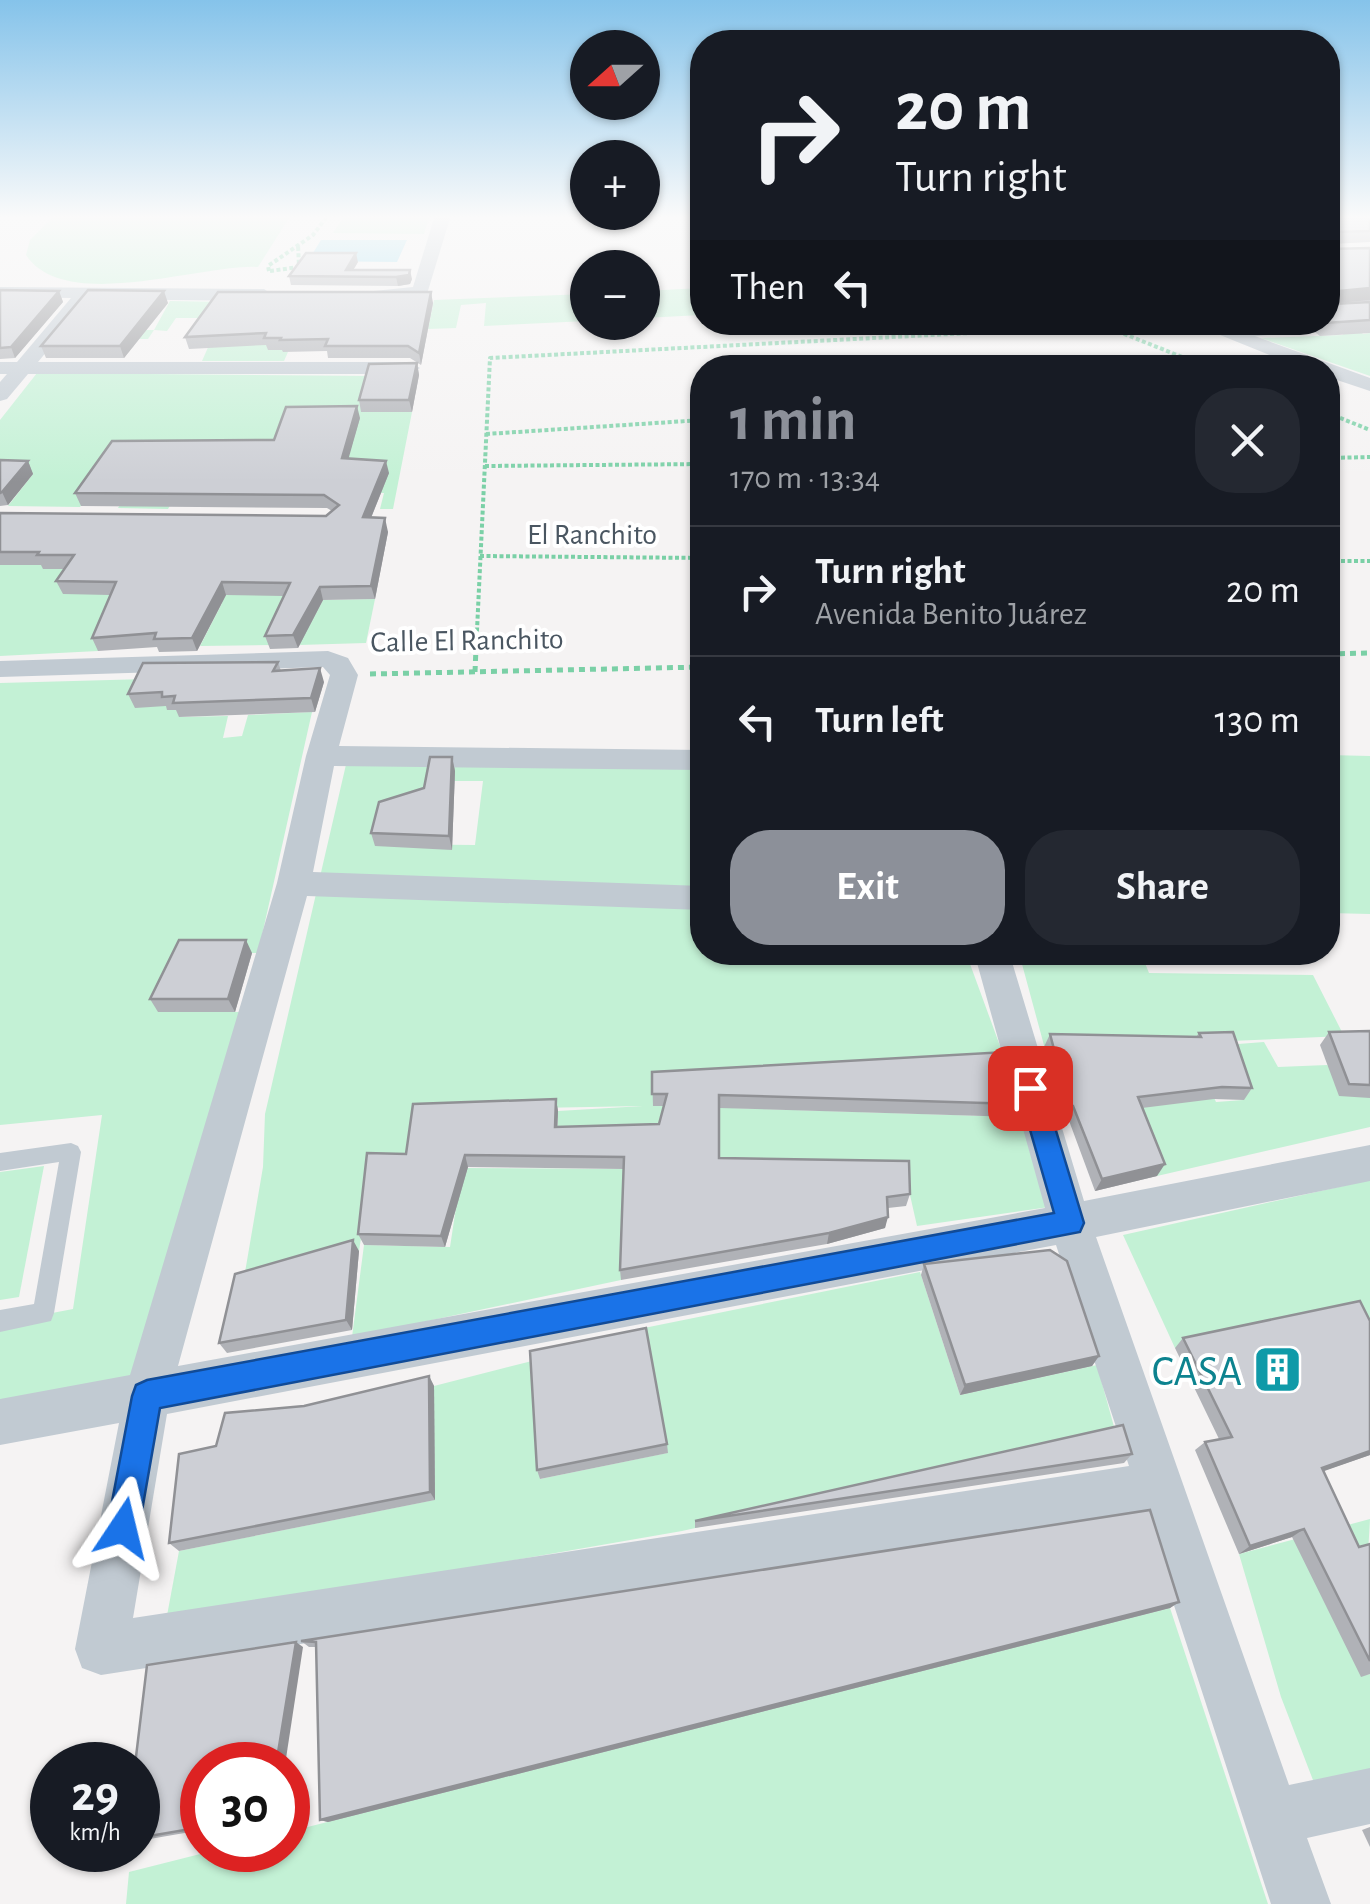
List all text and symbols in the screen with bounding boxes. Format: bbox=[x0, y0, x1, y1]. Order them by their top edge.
north arrow bbox=[570, 30, 660, 120]
map controls bbox=[570, 30, 660, 340]
icon: right bbox=[730, 70, 860, 200]
text: 20 m bbox=[895, 73, 1032, 143]
button: + bbox=[570, 140, 660, 230]
text: Turn right bbox=[895, 155, 1067, 200]
button: − bbox=[570, 250, 660, 340]
icon: left bbox=[825, 260, 880, 315]
text: Then bbox=[730, 269, 805, 307]
button: close bbox=[1195, 388, 1300, 493]
text: 1 min bbox=[730, 391, 856, 451]
text: 170 m · 13:34 bbox=[730, 462, 880, 494]
street label: El Ranchito bbox=[527, 520, 657, 550]
text: Turn right bbox=[815, 553, 965, 591]
icon: right bbox=[730, 564, 785, 619]
text: 20 m bbox=[1226, 572, 1300, 610]
text: Avenida Benito Juárez bbox=[815, 598, 1087, 630]
street label: Calle El Ranchito bbox=[370, 624, 564, 658]
icon: left bbox=[730, 694, 785, 749]
text: Turn left bbox=[815, 702, 943, 740]
text: 130 m bbox=[1215, 702, 1300, 740]
button: Exit bbox=[730, 830, 1005, 945]
button: Share bbox=[1025, 830, 1300, 945]
pin bbox=[988, 1046, 1073, 1131]
icon: arrive bbox=[1003, 1061, 1058, 1116]
building icon: CASA bbox=[1251, 1344, 1303, 1396]
place label: CASA bbox=[1152, 1351, 1242, 1393]
position arrow bbox=[71, 1476, 175, 1580]
speed limit sign: 30 bbox=[180, 1742, 310, 1872]
text: 29 bbox=[71, 1770, 119, 1820]
text: km/h bbox=[69, 1820, 121, 1845]

